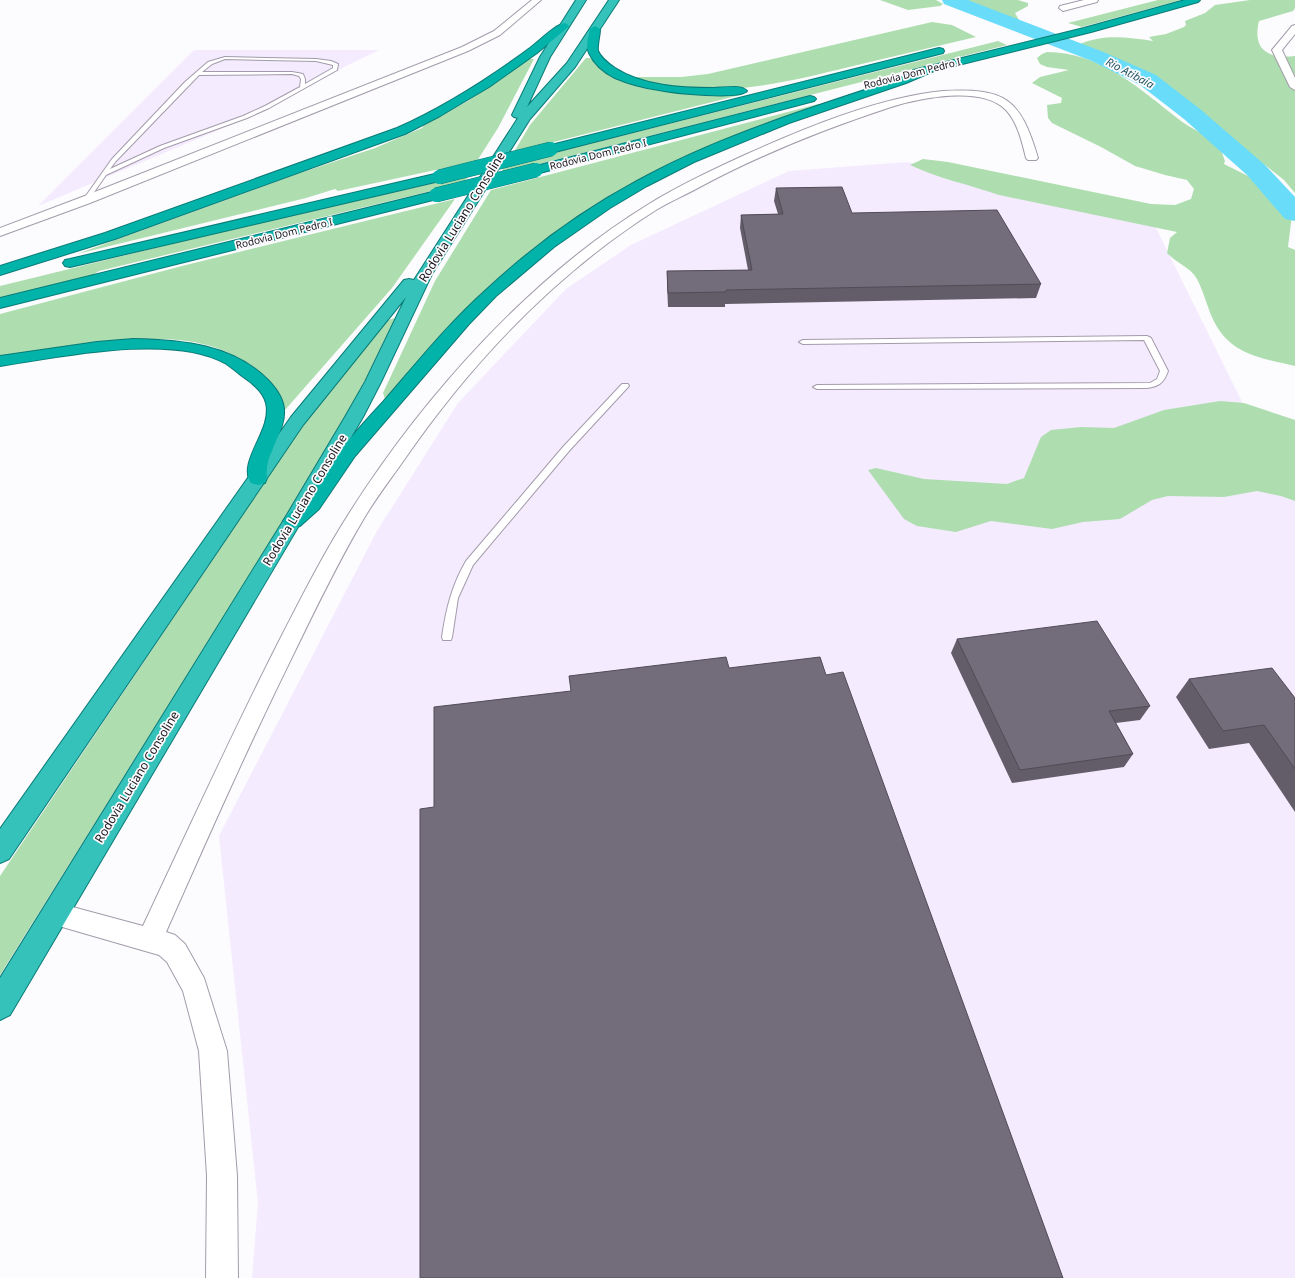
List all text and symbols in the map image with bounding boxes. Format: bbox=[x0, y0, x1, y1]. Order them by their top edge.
street label: Rodovia Dom Pedro I bbox=[862, 54, 962, 92]
water label: Rio Atibaia bbox=[1104, 54, 1158, 92]
street label: Rodovia Dom Pedro I bbox=[548, 135, 648, 173]
street label: Rodovia Luciano Consoline bbox=[414, 148, 509, 285]
street label: Rodovia Dom Pedro I bbox=[234, 214, 334, 252]
street label: Rodovia Luciano Consoline bbox=[258, 430, 351, 569]
street label: Rodovia Luciano Consoline bbox=[90, 707, 183, 846]

